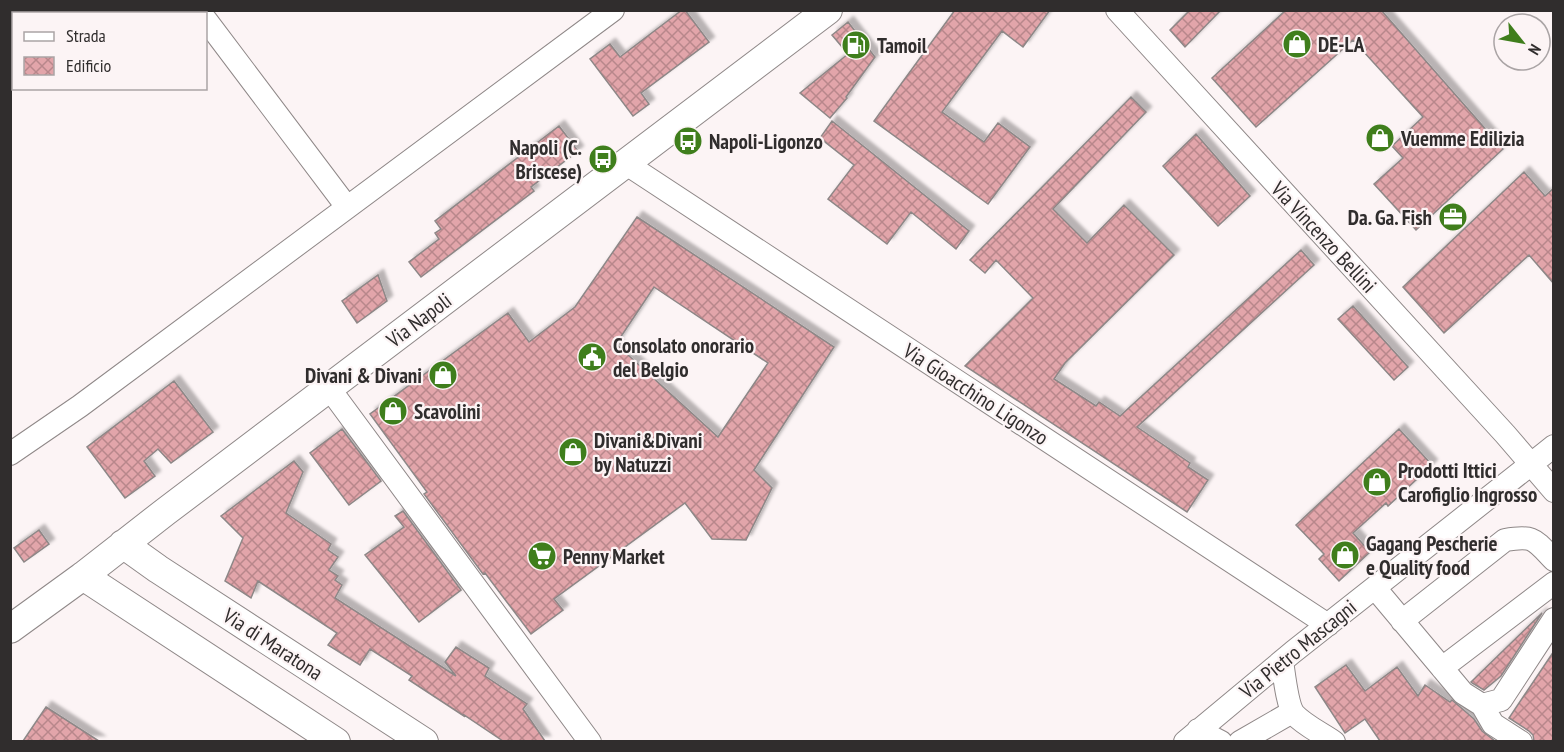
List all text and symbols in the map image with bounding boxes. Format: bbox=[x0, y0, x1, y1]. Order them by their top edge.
legend bbox=[12, 12, 207, 90]
north arrow bbox=[1492, 12, 1552, 72]
text: Strada bbox=[66, 24, 106, 47]
shop icon: DE-LA bbox=[1281, 28, 1313, 60]
fuel station icon: Tamoil bbox=[840, 29, 872, 61]
place label: DE-LA bbox=[1318, 31, 1365, 58]
place label: Tamoil bbox=[877, 32, 928, 59]
text: N bbox=[1524, 41, 1546, 59]
text: Edificio bbox=[66, 54, 112, 77]
shop icon: Vuemme Edilizia bbox=[1364, 122, 1396, 154]
bus stop icon: Napoli-Ligonzo bbox=[672, 125, 704, 157]
place label: Vuemme Edilizia bbox=[1400, 125, 1525, 152]
place label: Napoli-Ligonzo bbox=[709, 128, 823, 155]
place label: Napoli (C. Briscese) bbox=[510, 134, 582, 185]
bus stop icon: Napoli (C. Briscese) bbox=[587, 143, 619, 175]
street label: Via Vincenzo Bellini bbox=[1265, 175, 1383, 298]
office icon: Da. Ga. Fish bbox=[1437, 201, 1469, 233]
place label: Da. Ga. Fish bbox=[1348, 204, 1432, 231]
street label: Via Napoli bbox=[380, 287, 457, 354]
place label: Consolato onorario del Belgio bbox=[613, 332, 754, 383]
street label: Via Gioacchino Ligonzo bbox=[898, 336, 1054, 451]
public building icon: Consolato onorario del Belgio bbox=[576, 341, 608, 373]
shop icon: Divani & Divani bbox=[427, 359, 459, 391]
place label: Divani & Divani bbox=[305, 362, 422, 389]
shop icon: Scavolini bbox=[377, 395, 409, 427]
place label: Scavolini bbox=[414, 398, 481, 425]
place label: Divani&Divani by Natuzzi bbox=[594, 427, 702, 478]
shop icon: Divani&Divani by Natuzzi bbox=[557, 436, 589, 468]
place label: Prodotti Ittici Carofiglio Ingrosso bbox=[1398, 457, 1537, 508]
shop icon: Prodotti Ittici Carofiglio Ingrosso bbox=[1361, 466, 1393, 498]
place label: Gagang Pescherie e Quality food bbox=[1366, 530, 1498, 581]
shop icon: Gagang Pescherie e Quality food bbox=[1329, 539, 1361, 571]
supermarket icon: Penny Market bbox=[526, 540, 558, 572]
place label: Penny Market bbox=[563, 543, 665, 570]
street label: Via Pietro Mascagni bbox=[1233, 594, 1362, 705]
street label: Via di Maratona bbox=[217, 601, 328, 686]

